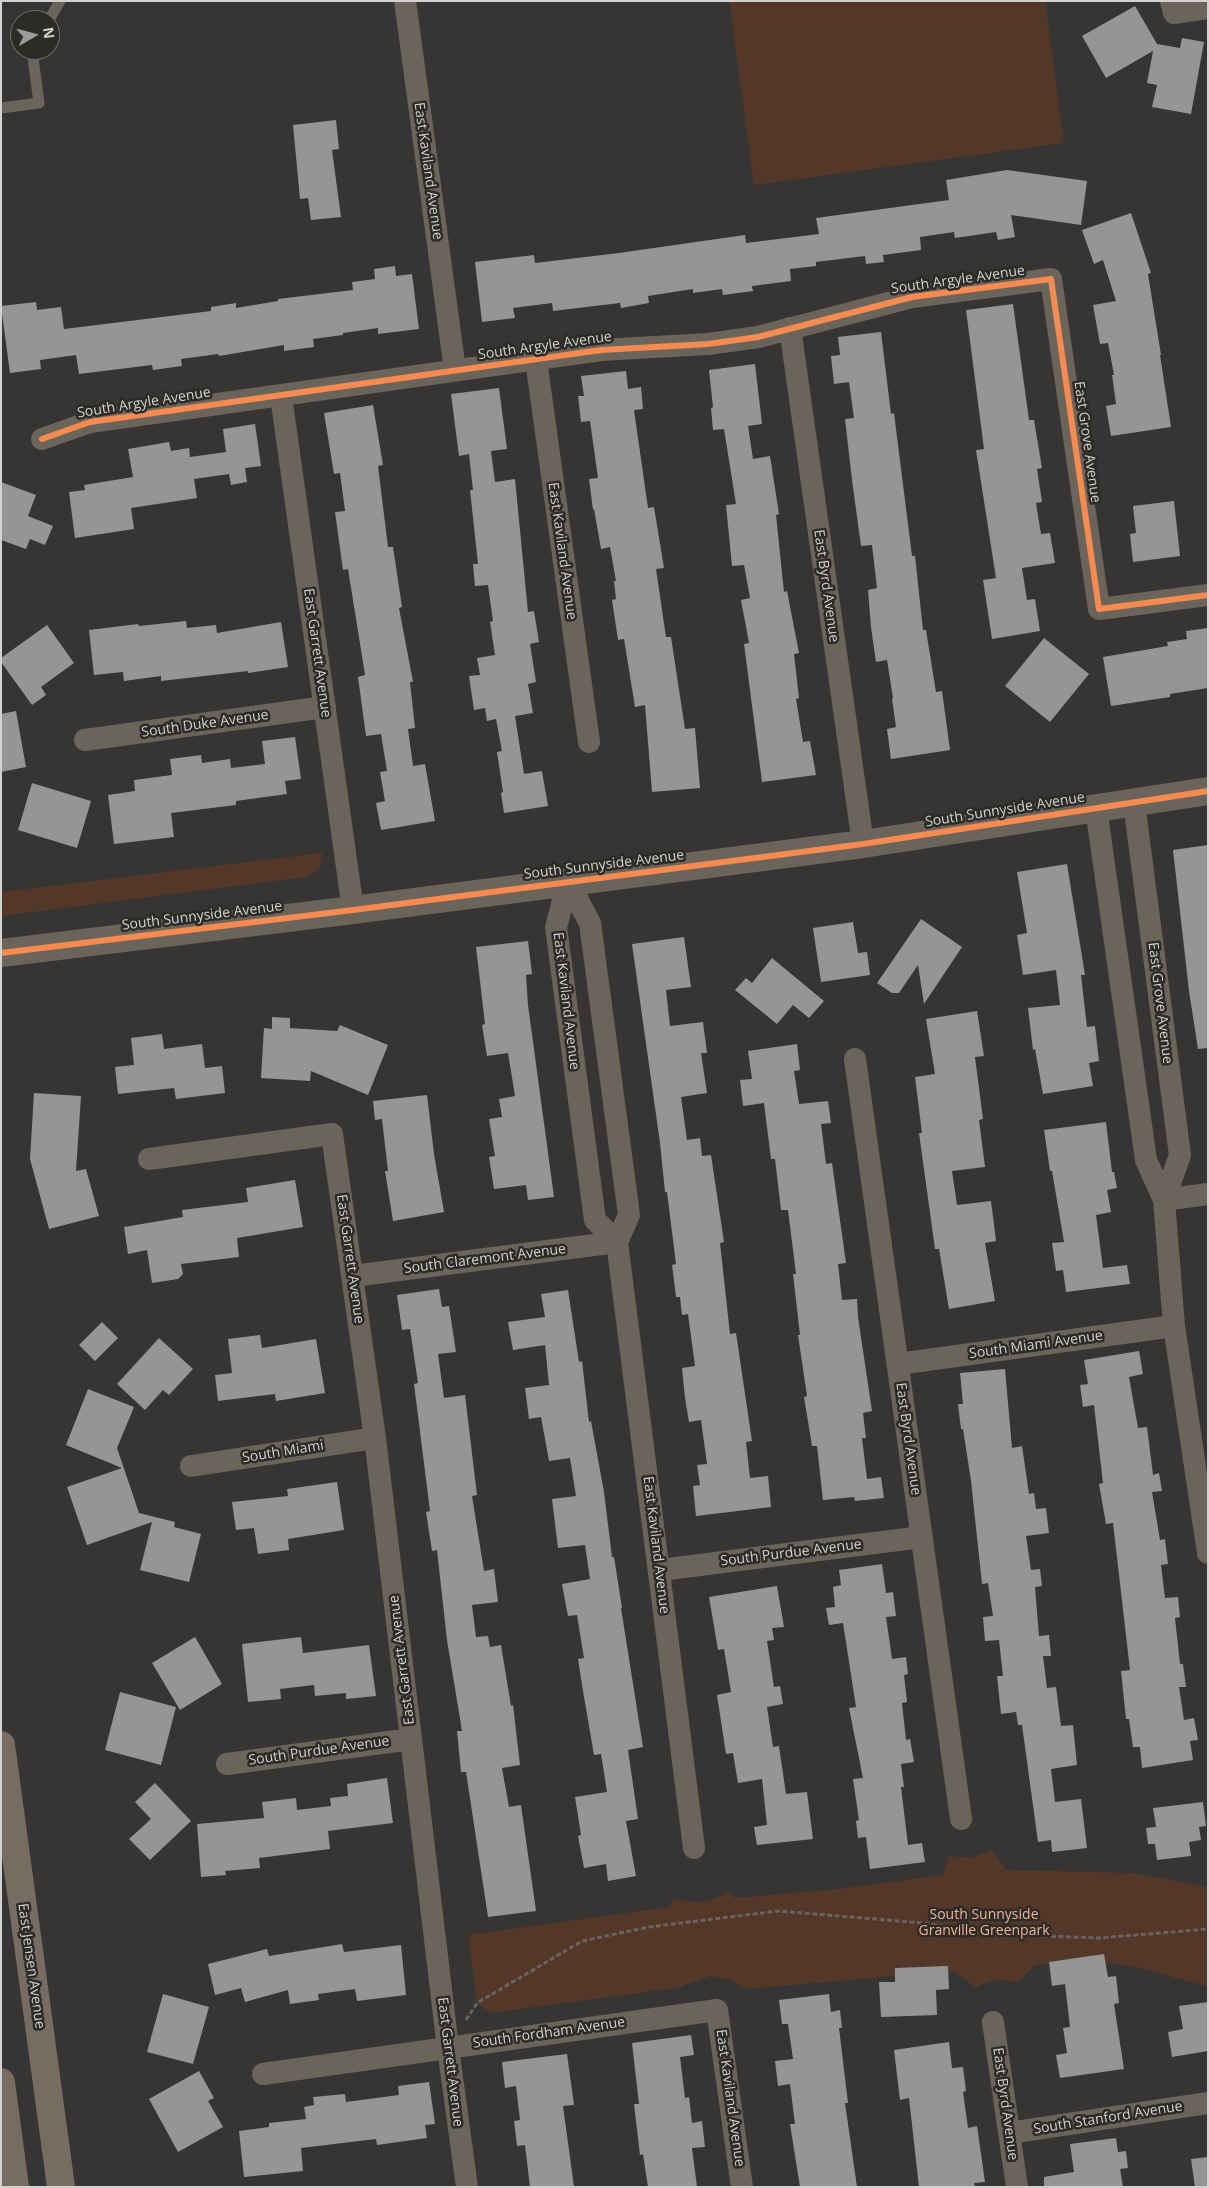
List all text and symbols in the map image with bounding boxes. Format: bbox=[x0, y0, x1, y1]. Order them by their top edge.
north arrow bbox=[10, 10, 60, 60]
text: N bbox=[39, 26, 60, 40]
street label: East Kaviland Avenue bbox=[410, 101, 446, 241]
street label: South Argyle Avenue bbox=[890, 262, 1026, 298]
street label: South Argyle Avenue bbox=[477, 328, 613, 364]
street label: East Grove Avenue bbox=[1070, 380, 1104, 504]
street label: South Argyle Avenue bbox=[76, 384, 212, 422]
street label: East Kaviland Avenue bbox=[544, 481, 580, 621]
street label: East Byrd Avenue bbox=[810, 529, 842, 643]
street label: East Garrett Avenue bbox=[300, 587, 334, 719]
street label: South Duke Avenue bbox=[140, 707, 270, 741]
street label: South Sunnyside Avenue bbox=[924, 789, 1086, 831]
street label: South Sunnyside Avenue bbox=[523, 847, 685, 883]
street label: South Sunnyside Avenue bbox=[121, 898, 283, 934]
street label: East Kaviland Avenue bbox=[549, 931, 583, 1071]
street label: East Grove Avenue bbox=[1144, 941, 1176, 1065]
street label: East Garrett Avenue bbox=[333, 1193, 367, 1325]
street label: South Claremont Avenue bbox=[403, 1241, 567, 1277]
street label: South Miami Avenue bbox=[968, 1327, 1104, 1363]
street label: East Byrd Avenue bbox=[892, 1382, 924, 1496]
street label: South Miami bbox=[241, 1437, 325, 1467]
street label: East Kaviland Avenue bbox=[639, 1475, 673, 1615]
street label: South Purdue Avenue bbox=[719, 1536, 863, 1570]
street label: East Garrett Avenue bbox=[386, 1594, 418, 1726]
street label: South Purdue Avenue bbox=[248, 1733, 390, 1769]
street label: East Jensen Avenue bbox=[14, 1902, 48, 2030]
park label: South Sunnyside Granville Greenpark bbox=[919, 1907, 1049, 1940]
street label: East Garrett Avenue bbox=[434, 1996, 466, 2128]
street label: South Fordham Avenue bbox=[472, 2014, 626, 2052]
street label: East Kaviland Avenue bbox=[712, 2028, 748, 2168]
street label: East Byrd Avenue bbox=[989, 2047, 1021, 2161]
street label: South Stanford Avenue bbox=[1032, 2098, 1184, 2138]

